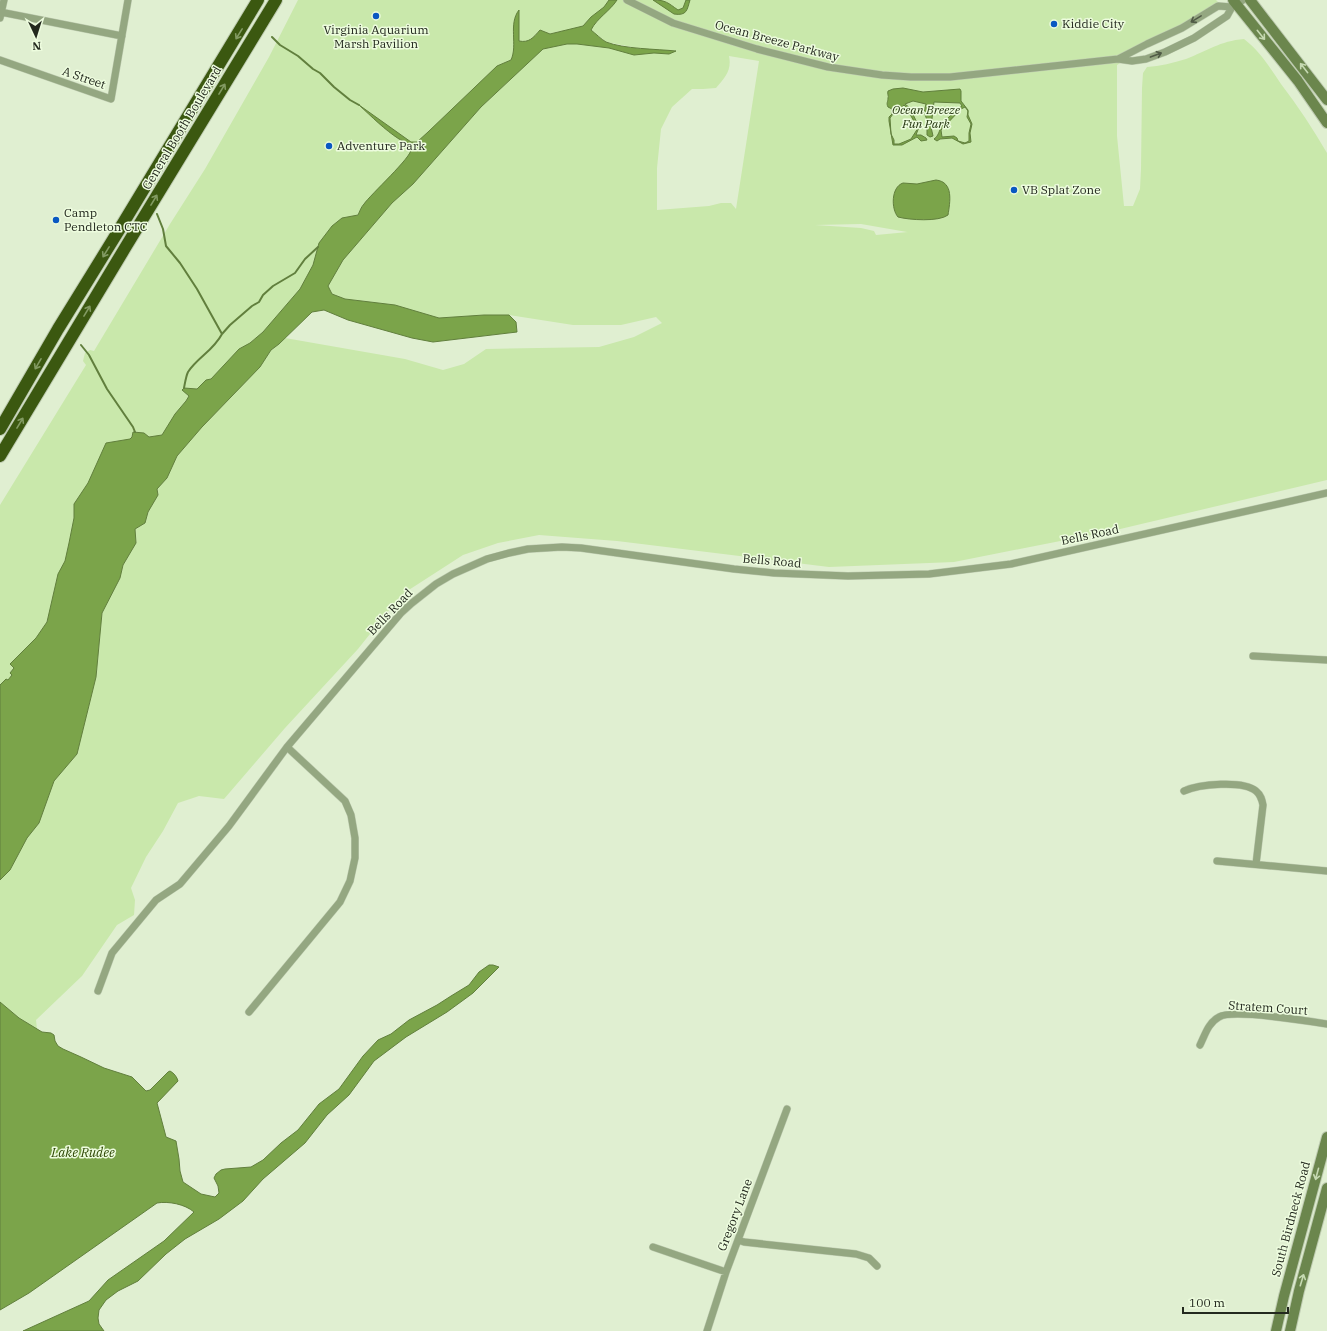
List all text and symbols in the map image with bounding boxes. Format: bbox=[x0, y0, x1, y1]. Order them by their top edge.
marker: Virginia Aquarium Marsh Pavilion bbox=[371, 11, 381, 21]
north arrow bbox=[16, 16, 56, 56]
place label: Kiddie City bbox=[1062, 16, 1125, 31]
one-way arrow bbox=[1190, 16, 1202, 24]
street label: Ocean Breeze Parkway bbox=[713, 17, 841, 64]
marker: Kiddie City bbox=[1049, 19, 1059, 29]
place label: Virginia Aquarium Marsh Pavilion bbox=[323, 22, 429, 51]
one-way arrow bbox=[234, 28, 242, 40]
one-way arrow bbox=[1257, 29, 1265, 40]
text: N bbox=[32, 39, 42, 53]
one-way arrow bbox=[1150, 51, 1162, 59]
street label: A Street bbox=[61, 63, 108, 92]
street label: General Booth Boulevard bbox=[139, 63, 224, 192]
one-way arrow bbox=[1300, 63, 1308, 74]
one-way arrow bbox=[219, 83, 227, 95]
park label: Ocean Breeze Fun Park bbox=[892, 102, 961, 131]
place label: Adventure Park bbox=[337, 138, 425, 153]
marker: Adventure Park bbox=[324, 141, 334, 151]
place label: VB Splat Zone bbox=[1022, 182, 1101, 197]
marker: VB Splat Zone bbox=[1009, 185, 1019, 195]
one-way arrow bbox=[150, 195, 158, 206]
place label: Camp Pendleton CTC bbox=[64, 205, 148, 234]
marker: Camp Pendleton CTC bbox=[51, 215, 61, 225]
one-way arrow bbox=[101, 246, 109, 258]
one-way arrow bbox=[83, 305, 91, 317]
one-way arrow bbox=[34, 357, 42, 369]
one-way arrow bbox=[17, 417, 25, 429]
street label: Bells Road bbox=[1060, 521, 1120, 548]
street label: Bells Road bbox=[742, 550, 802, 571]
street label: Bells Road bbox=[364, 585, 416, 638]
street label: Stratem Court bbox=[1228, 997, 1308, 1018]
water label: Lake Rudee bbox=[50, 1144, 115, 1161]
street label: South Birdneck Road bbox=[1268, 1160, 1313, 1278]
one-way arrow bbox=[1313, 1168, 1320, 1181]
street label: Gregory Lane bbox=[714, 1177, 755, 1253]
one-way arrow bbox=[1299, 1273, 1306, 1286]
scale bar bbox=[1183, 1289, 1288, 1315]
text: 100 m bbox=[1189, 1295, 1225, 1310]

